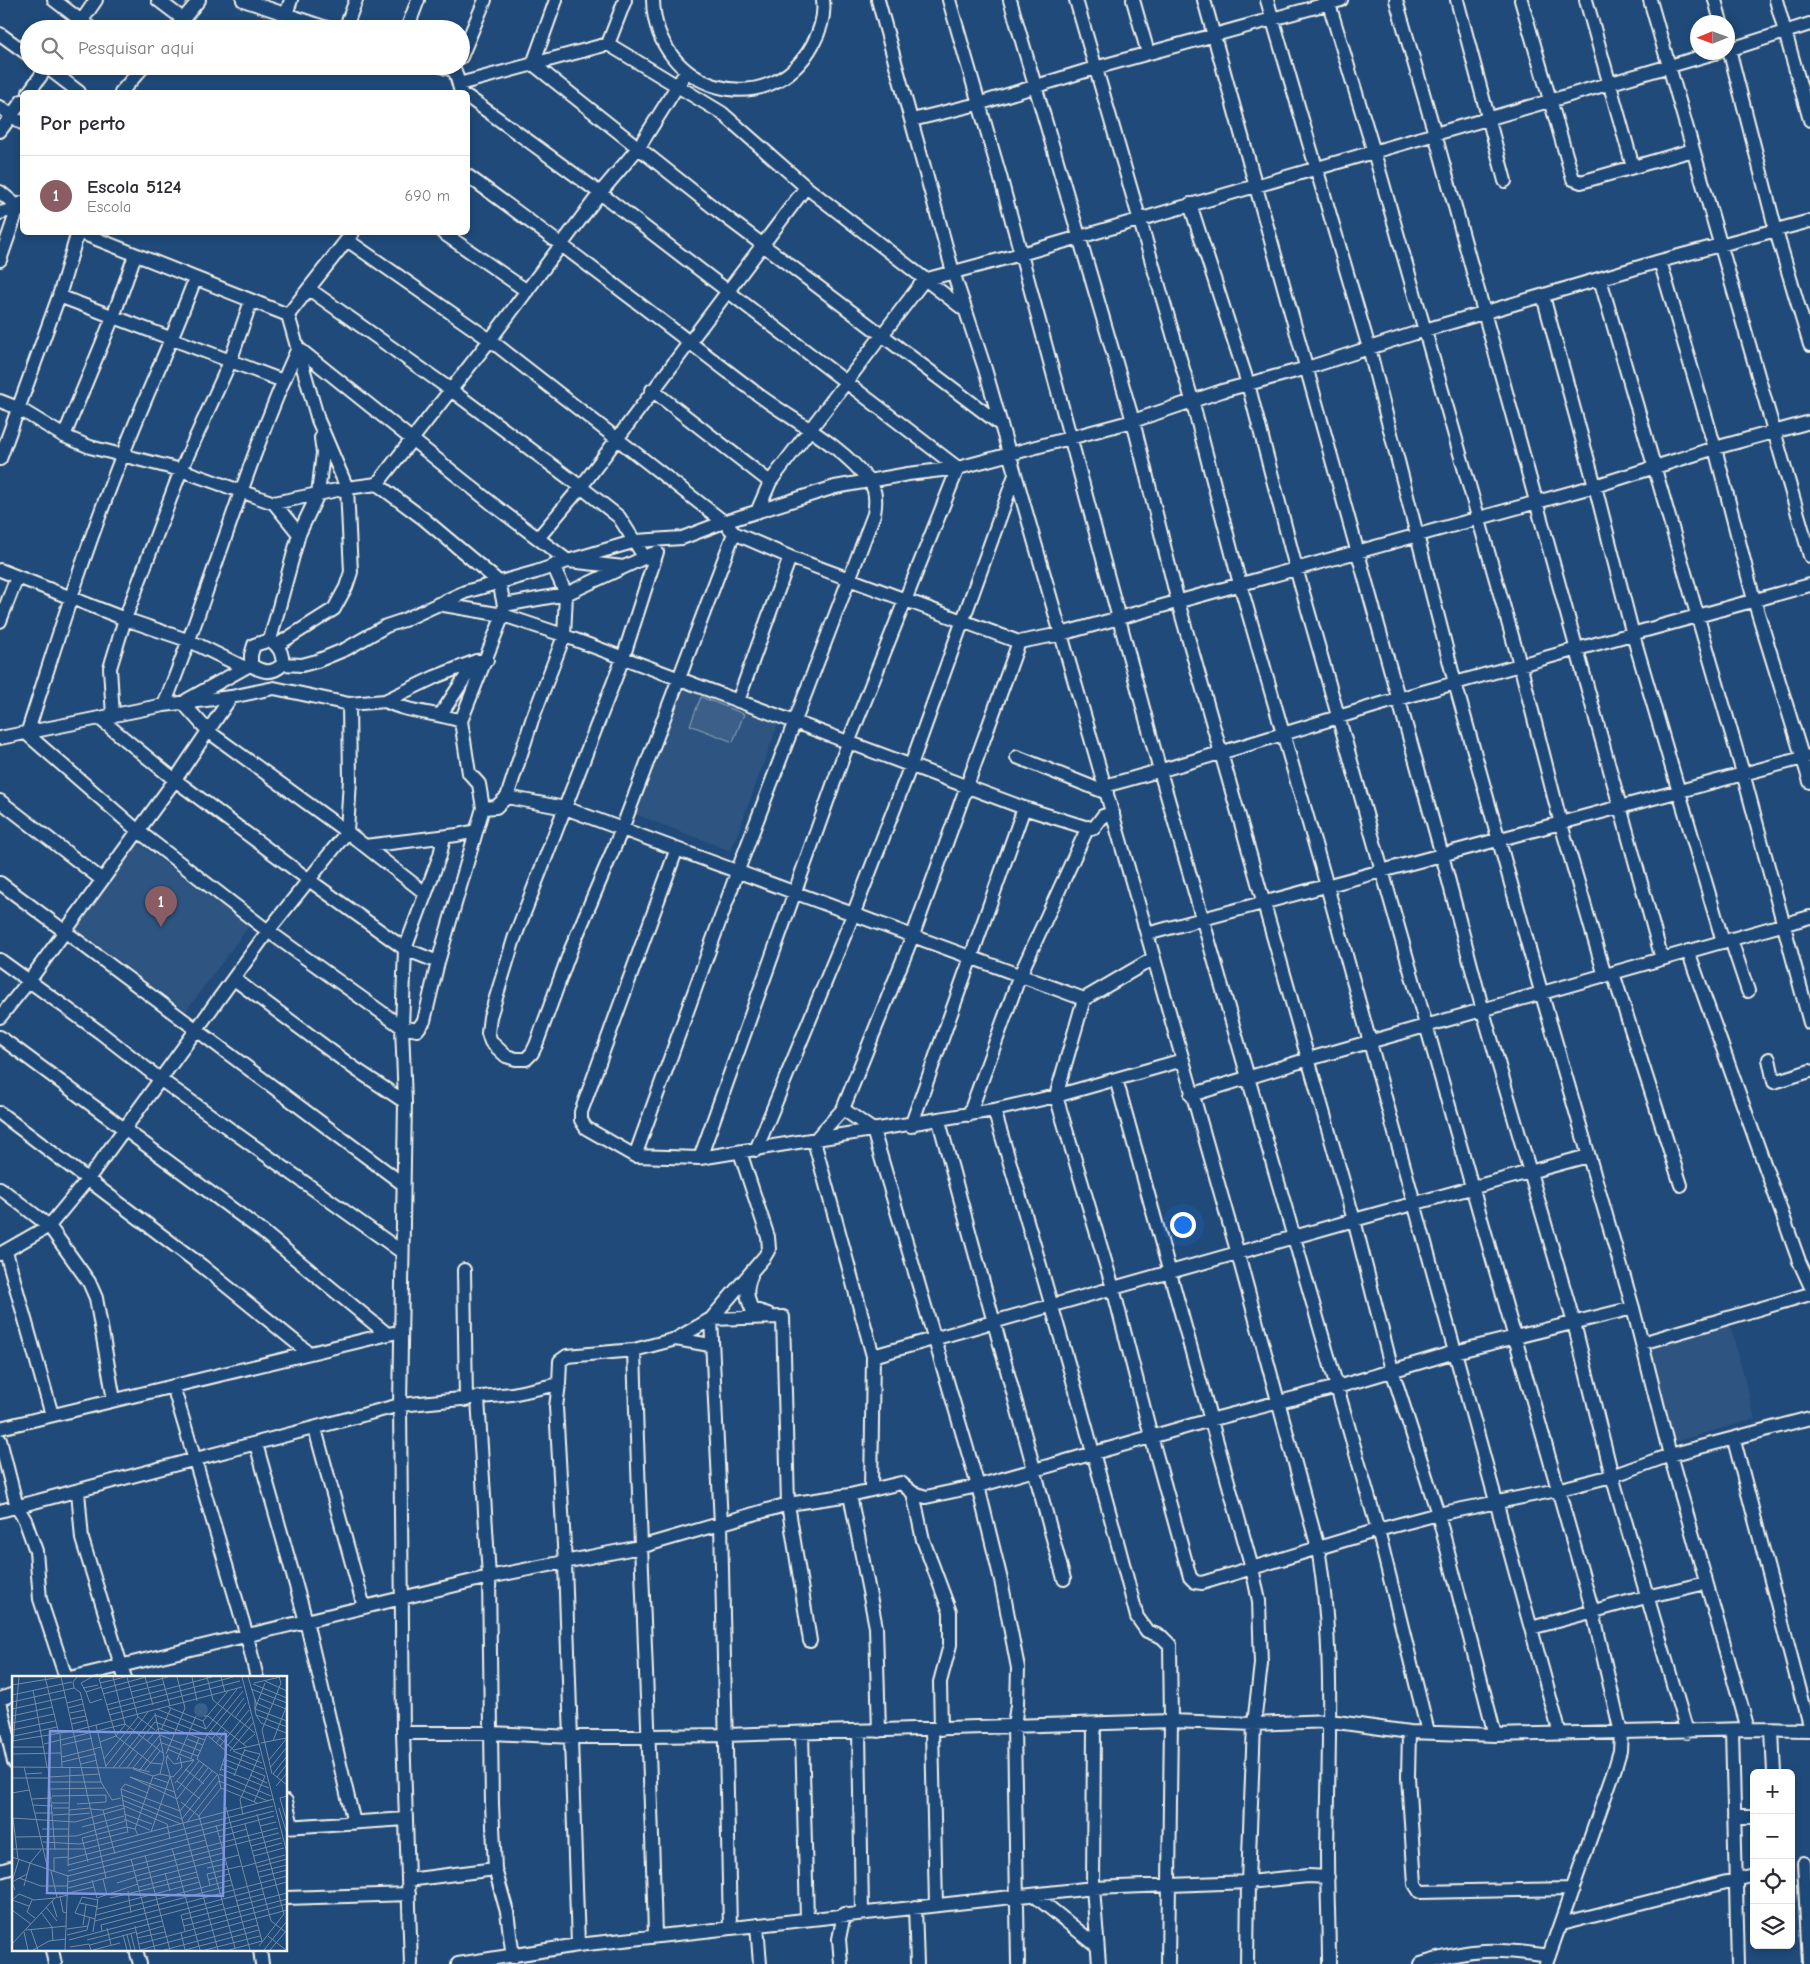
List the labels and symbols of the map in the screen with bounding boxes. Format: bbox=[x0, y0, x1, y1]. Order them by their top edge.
north arrow bbox=[1690, 15, 1735, 60]
pin: 1 bbox=[145, 886, 177, 927]
your location bbox=[1170, 1212, 1196, 1238]
inset map bbox=[12, 1676, 288, 1952]

